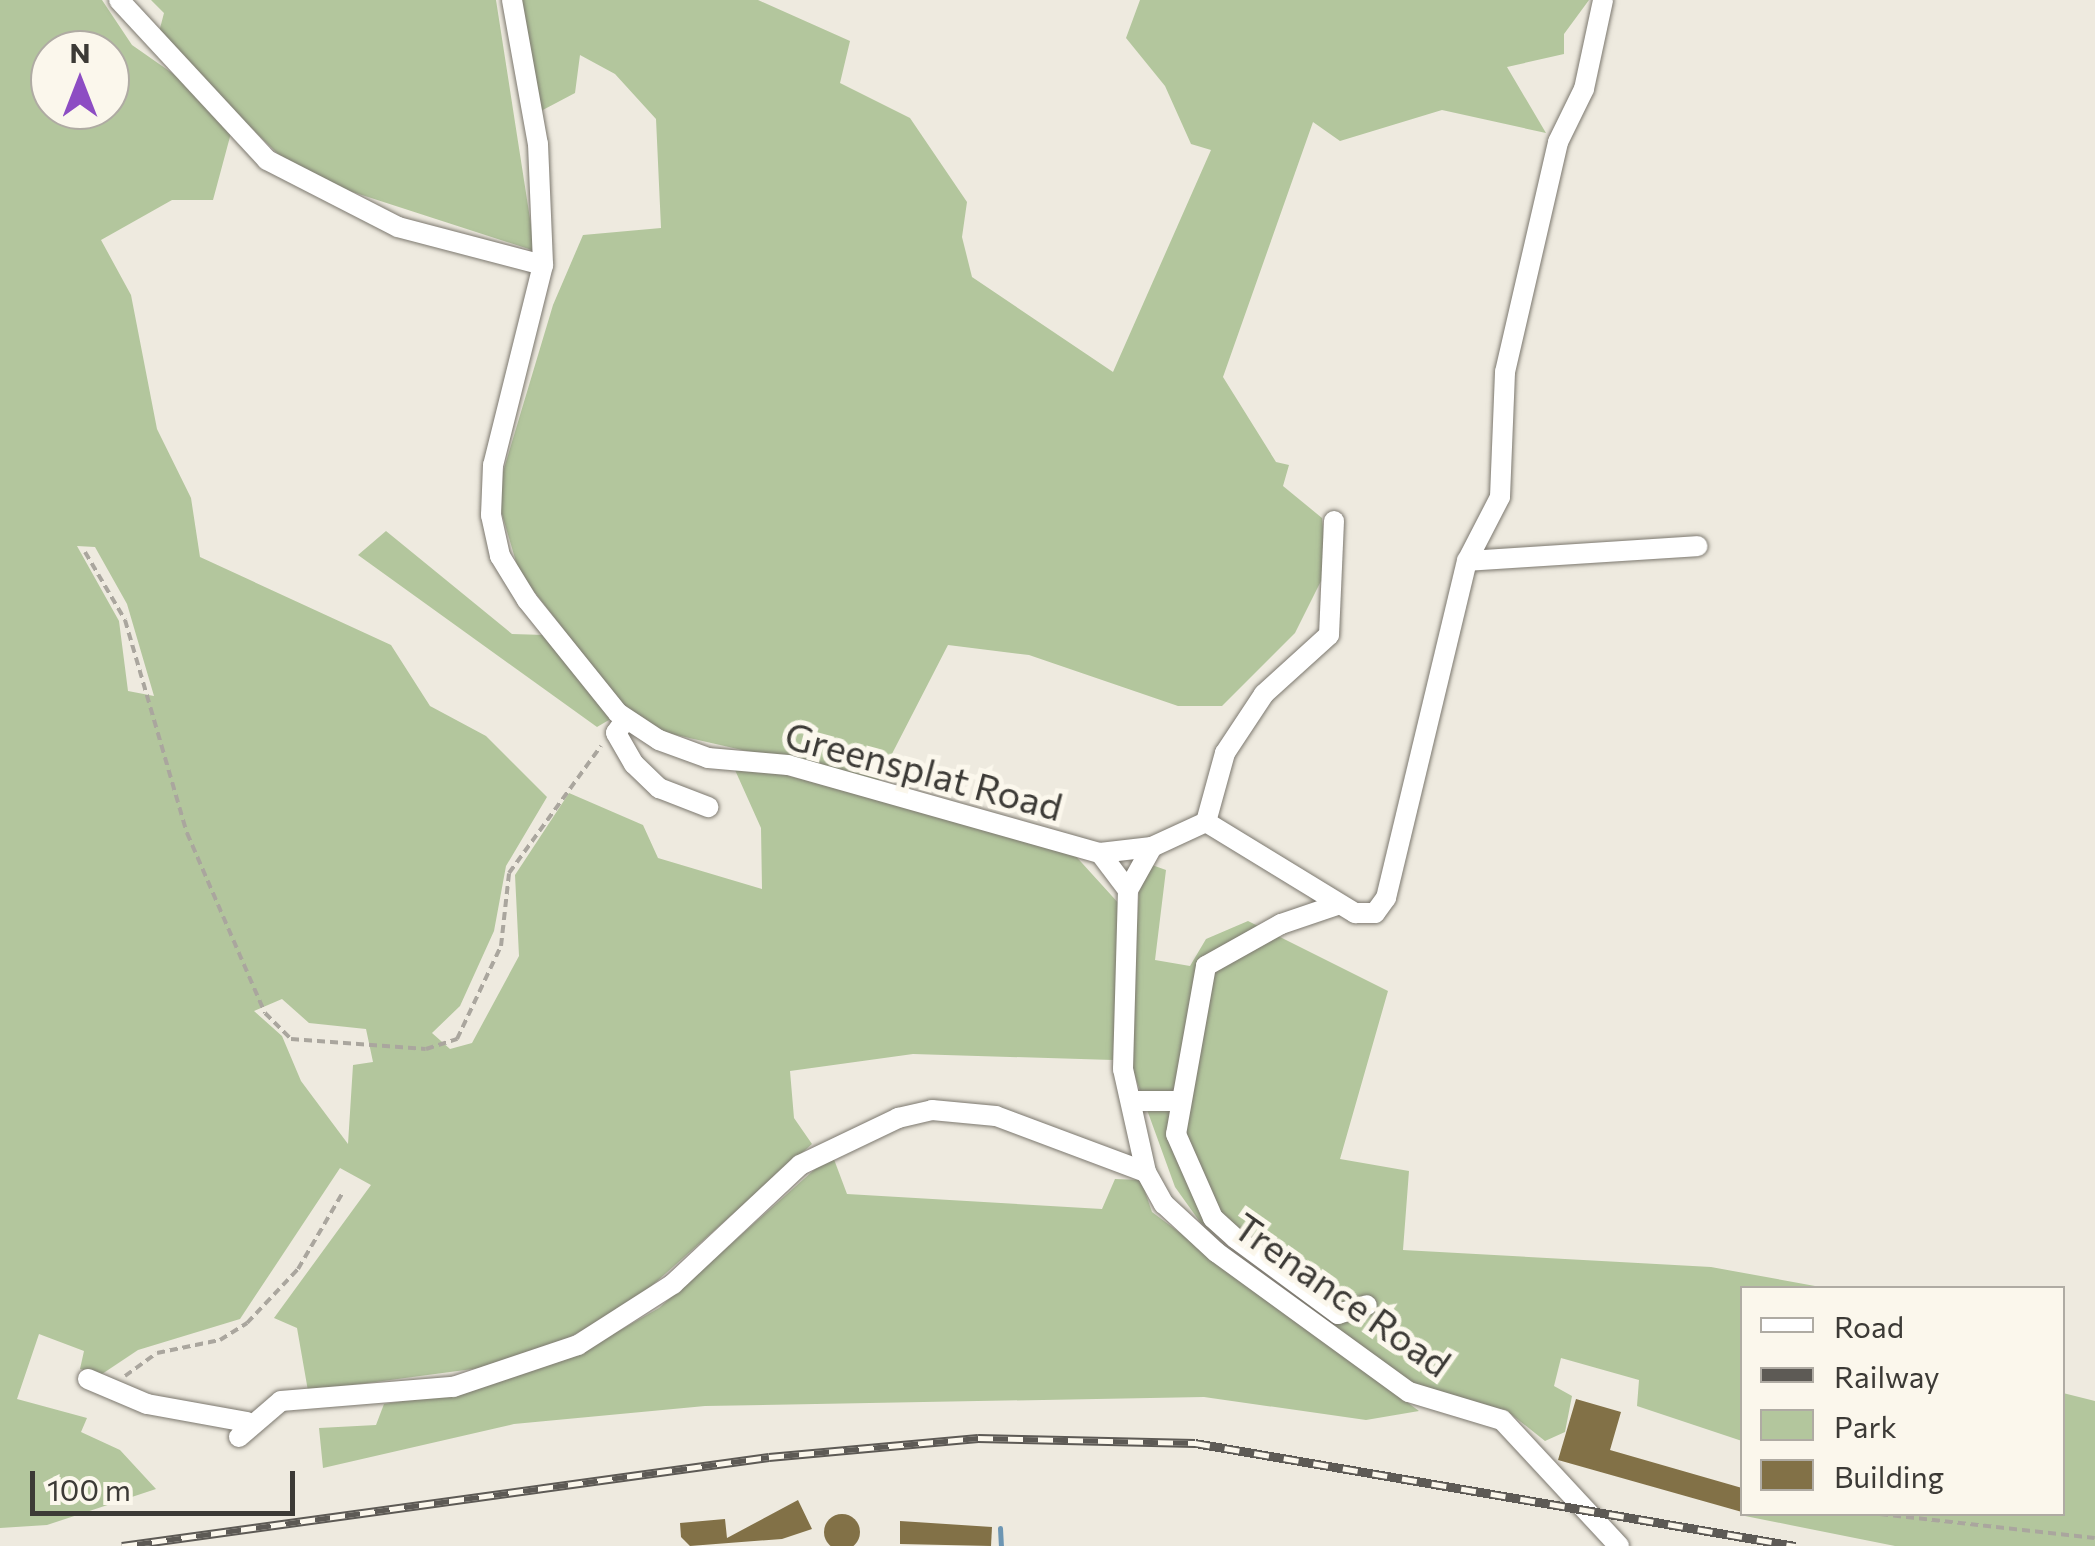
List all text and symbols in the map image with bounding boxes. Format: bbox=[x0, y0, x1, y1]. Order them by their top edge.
north arrow bbox=[30, 30, 130, 130]
text: N bbox=[70, 35, 91, 69]
street label: Greensplat Road bbox=[780, 711, 1068, 829]
street label: Trenance Road bbox=[1226, 1202, 1460, 1386]
legend bbox=[1740, 1286, 2065, 1516]
text: Road bbox=[1834, 1307, 1904, 1344]
text: Railway bbox=[1834, 1357, 1940, 1394]
text: Park bbox=[1834, 1407, 1897, 1444]
scale bar bbox=[35, 1451, 300, 1513]
text: Building bbox=[1834, 1457, 1944, 1494]
text: 100 m bbox=[47, 1470, 131, 1507]

